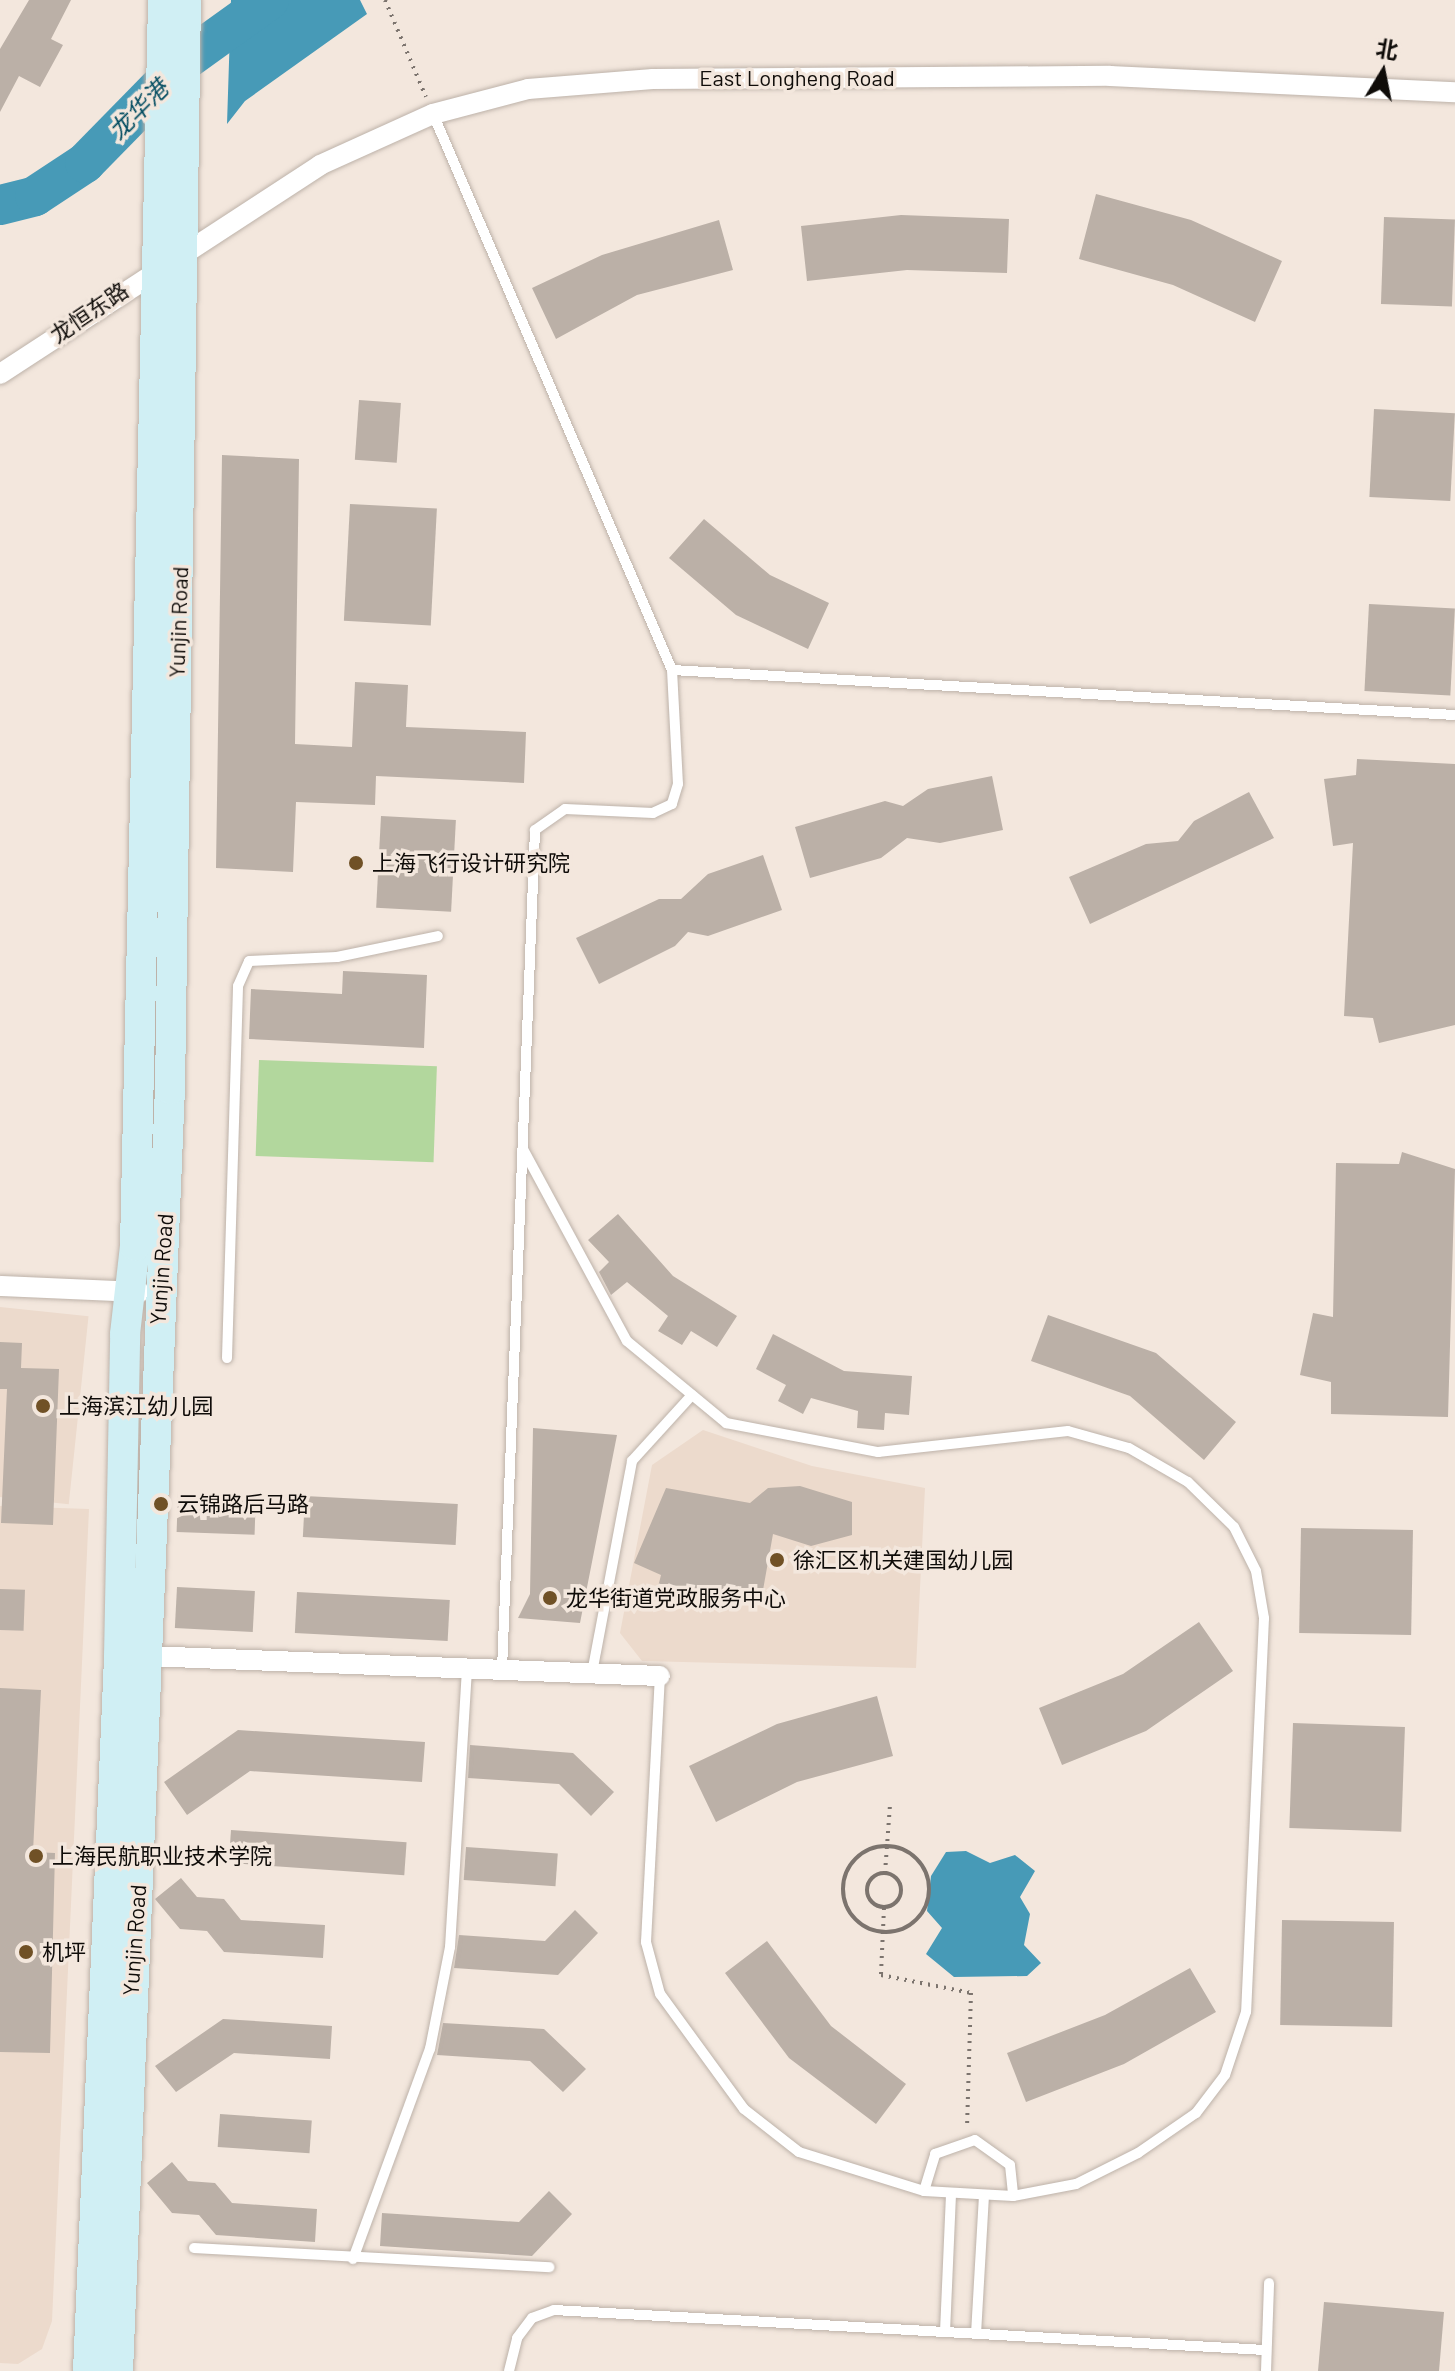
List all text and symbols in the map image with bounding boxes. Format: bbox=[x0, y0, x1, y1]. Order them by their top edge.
north arrow bbox=[1343, 32, 1423, 112]
text: 北 bbox=[1374, 34, 1400, 63]
street label: East Longheng Road bbox=[699, 65, 895, 91]
water label: 龙华港 bbox=[102, 73, 174, 145]
street label: 龙恒东路 bbox=[45, 276, 133, 348]
street label: Yunjin Road bbox=[163, 566, 193, 678]
place label: 上海飞行设计研究院 bbox=[372, 850, 570, 876]
marker: 上海飞行设计研究院 bbox=[347, 854, 365, 872]
street label: Yunjin Road bbox=[144, 1213, 178, 1325]
place label: 上海滨江幼儿园 bbox=[59, 1393, 213, 1419]
marker: 上海滨江幼儿园 bbox=[34, 1397, 52, 1415]
place label: 云锦路后马路 bbox=[177, 1491, 309, 1517]
marker: 云锦路后马路 bbox=[152, 1495, 170, 1513]
place label: 徐汇区机关建国幼儿园 bbox=[793, 1547, 1013, 1573]
marker: 徐汇区机关建国幼儿园 bbox=[768, 1551, 786, 1569]
place label: 龙华街道党政服务中心 bbox=[566, 1585, 786, 1611]
marker: 龙华街道党政服务中心 bbox=[541, 1589, 559, 1607]
place label: 上海民航职业技术学院 bbox=[52, 1843, 272, 1869]
marker: 上海民航职业技术学院 bbox=[27, 1847, 45, 1865]
street label: Yunjin Road bbox=[117, 1884, 151, 1996]
place label: 机坪 bbox=[42, 1939, 86, 1965]
marker: 机坪 bbox=[17, 1943, 35, 1961]

